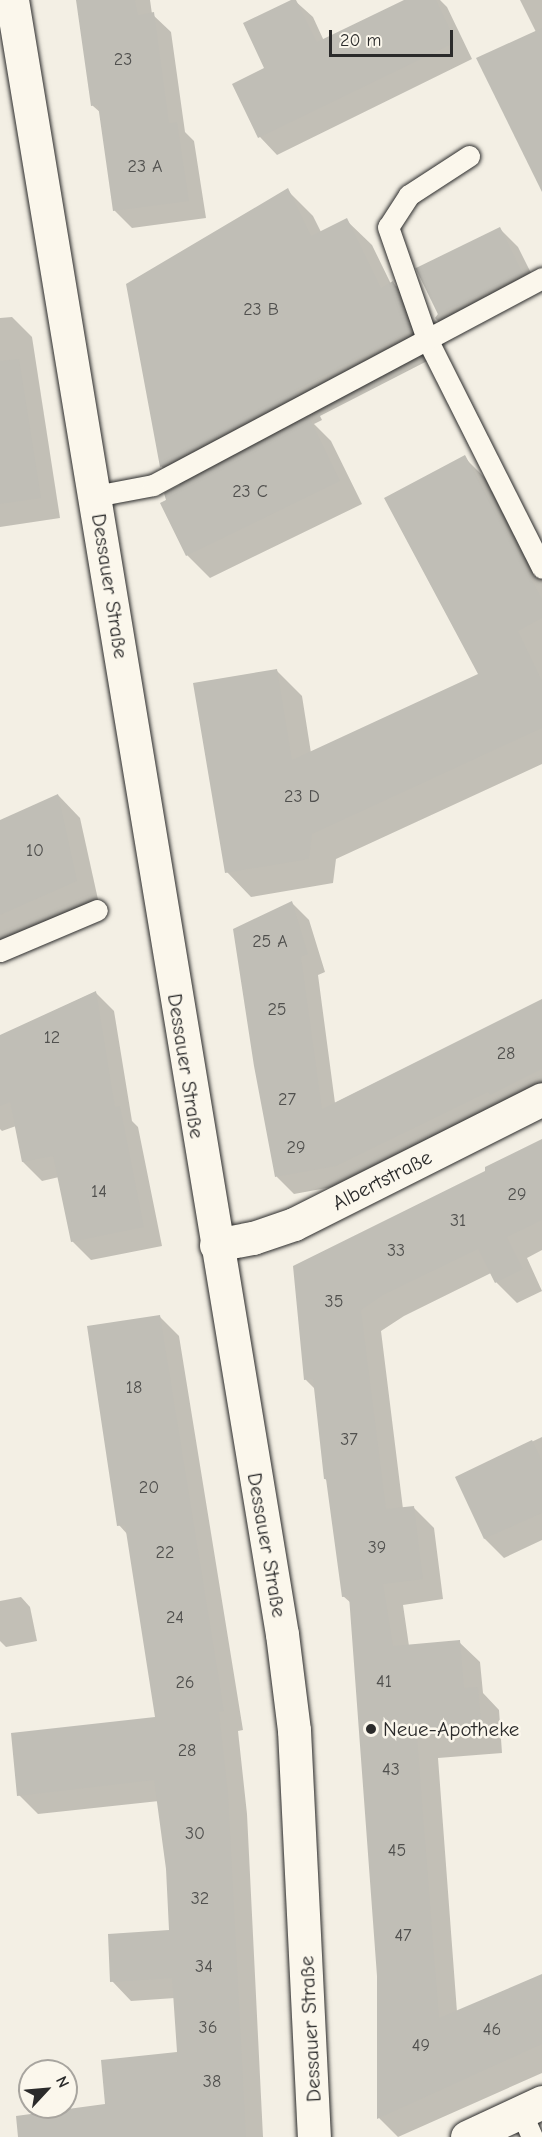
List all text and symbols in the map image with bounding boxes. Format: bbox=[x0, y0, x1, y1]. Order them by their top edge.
scale bar bbox=[332, 18, 456, 56]
text: 20 m bbox=[340, 30, 381, 51]
house number: 23 bbox=[114, 49, 132, 71]
house number: 23 A bbox=[128, 156, 162, 178]
house number: 23 B bbox=[243, 299, 279, 321]
house number: 23 C bbox=[232, 481, 268, 503]
street label: Dessauer Straße bbox=[86, 512, 134, 660]
house number: 23 D bbox=[284, 786, 320, 808]
house number: 10 bbox=[26, 840, 44, 862]
house number: 25 A bbox=[252, 931, 288, 953]
street label: Dessauer Straße bbox=[162, 992, 210, 1140]
house number: 25 bbox=[267, 999, 287, 1021]
house number: 12 bbox=[44, 1027, 60, 1049]
house number: 28 bbox=[497, 1043, 515, 1065]
house number: 27 bbox=[278, 1089, 296, 1111]
house number: 29 bbox=[287, 1137, 305, 1159]
street label: Albertstraße bbox=[328, 1144, 436, 1216]
house number: 14 bbox=[91, 1181, 107, 1203]
house number: 29 bbox=[508, 1184, 526, 1206]
house number: 31 bbox=[450, 1210, 466, 1232]
house number: 33 bbox=[387, 1240, 405, 1262]
house number: 35 bbox=[325, 1291, 343, 1313]
house number: 18 bbox=[126, 1377, 142, 1399]
house number: 37 bbox=[340, 1429, 358, 1451]
street label: Dessauer Straße bbox=[242, 1471, 292, 1619]
house number: 20 bbox=[139, 1477, 159, 1499]
house number: 39 bbox=[368, 1537, 386, 1559]
house number: 22 bbox=[156, 1542, 174, 1564]
house number: 24 bbox=[166, 1607, 184, 1629]
house number: 41 bbox=[376, 1671, 392, 1693]
house number: 26 bbox=[175, 1672, 195, 1694]
place label: Neue-Apotheke bbox=[383, 1716, 519, 1742]
marker: Neue-Apotheke bbox=[364, 1722, 378, 1736]
house number: 28 bbox=[178, 1740, 196, 1762]
house number: 43 bbox=[382, 1759, 400, 1781]
house number: 30 bbox=[185, 1823, 205, 1845]
house number: 45 bbox=[388, 1840, 406, 1862]
house number: 32 bbox=[191, 1888, 209, 1910]
house number: 47 bbox=[394, 1925, 412, 1947]
street label: Dessauer Straße bbox=[294, 1955, 326, 2103]
house number: 34 bbox=[195, 1956, 213, 1978]
house number: 36 bbox=[199, 2017, 217, 2039]
house number: 46 bbox=[483, 2019, 501, 2041]
house number: 49 bbox=[412, 2035, 430, 2057]
north arrow bbox=[18, 2059, 78, 2119]
house number: 38 bbox=[203, 2071, 221, 2093]
text: N bbox=[52, 2073, 73, 2091]

